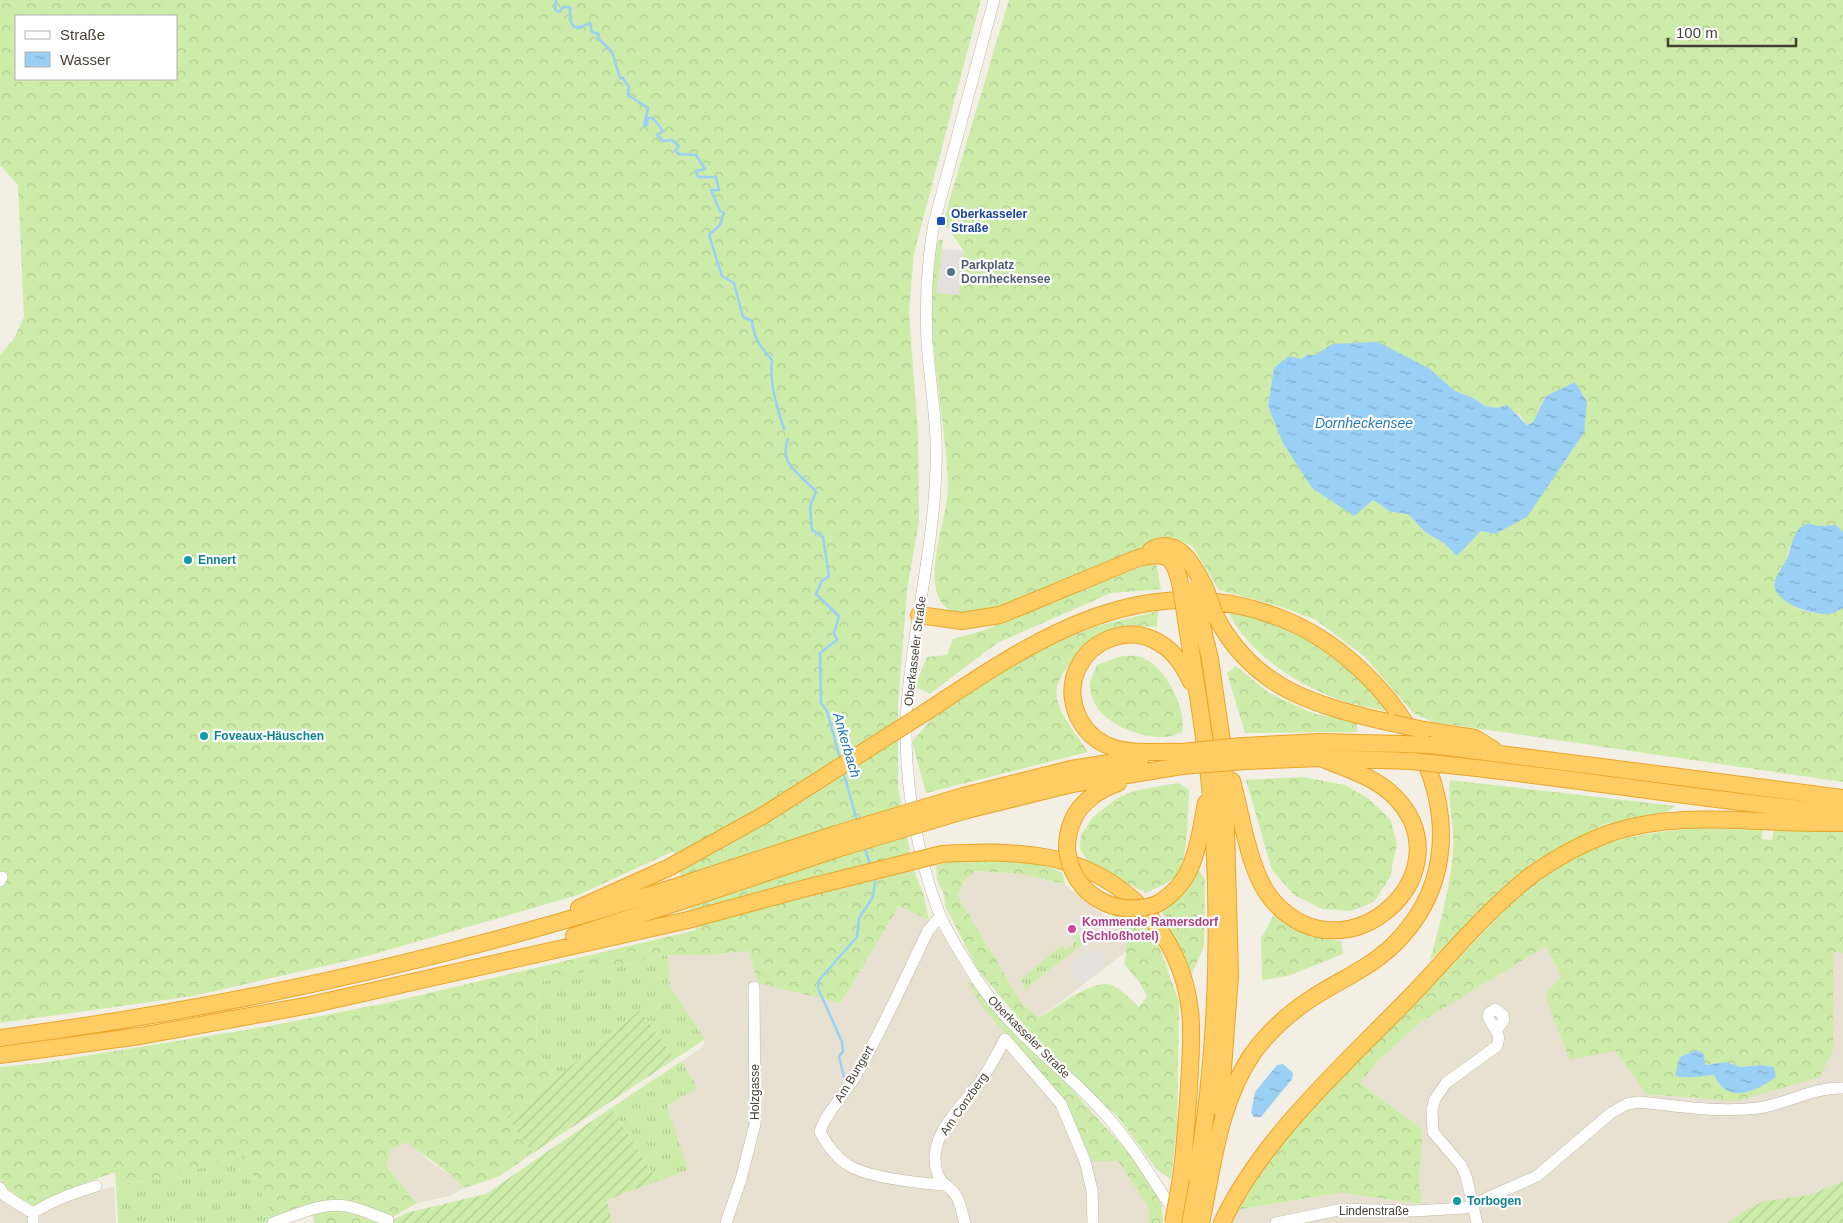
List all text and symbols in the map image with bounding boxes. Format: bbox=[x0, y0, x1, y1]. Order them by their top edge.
legend bbox=[15, 15, 178, 80]
scale bar bbox=[1668, 15, 1796, 47]
text: 100 m bbox=[1676, 24, 1718, 41]
text: Straße bbox=[60, 26, 105, 43]
text: Wasser bbox=[60, 51, 110, 68]
place label: Oberkasseler Straße bbox=[951, 207, 1027, 235]
marker: Oberkasseler Straße bbox=[935, 215, 947, 227]
place label: Parkplatz Dornheckensee bbox=[961, 258, 1051, 286]
marker: Parkplatz Dornheckensee bbox=[945, 266, 957, 278]
water label: Dornheckensee bbox=[1315, 415, 1413, 431]
place label: Ennert bbox=[198, 553, 236, 567]
marker: Ennert bbox=[182, 554, 194, 566]
street label: Oberkasseler Straße bbox=[901, 595, 929, 707]
water label: Ankerbach bbox=[830, 710, 864, 780]
place label: Foveaux-Häuschen bbox=[214, 729, 324, 743]
marker: Foveaux-Häuschen bbox=[198, 730, 210, 742]
place label: Kommende Ramersdorf (Schloßhotel) bbox=[1082, 915, 1219, 943]
marker: Kommende Ramersdorf (Schloßhotel) bbox=[1066, 923, 1078, 935]
street label: Oberkasseler Straße bbox=[985, 993, 1073, 1081]
street label: Am Bungert bbox=[832, 1043, 877, 1105]
street label: Holzgasse bbox=[748, 1064, 762, 1120]
street label: Am Conzberg bbox=[937, 1070, 991, 1138]
place label: Torbogen bbox=[1467, 1194, 1521, 1208]
marker: Torbogen bbox=[1451, 1195, 1463, 1207]
street label: Lindenstraße bbox=[1339, 1204, 1409, 1218]

